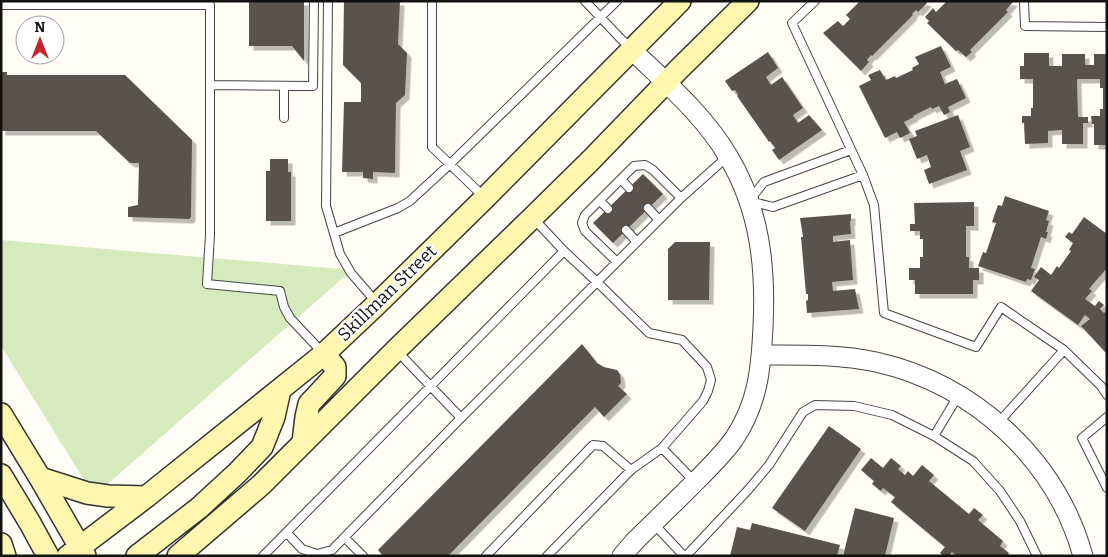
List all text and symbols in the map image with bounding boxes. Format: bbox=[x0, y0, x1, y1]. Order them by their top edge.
north arrow bbox=[15, 15, 65, 65]
text: N bbox=[35, 19, 46, 36]
street label: Skillman Street bbox=[333, 240, 441, 346]

